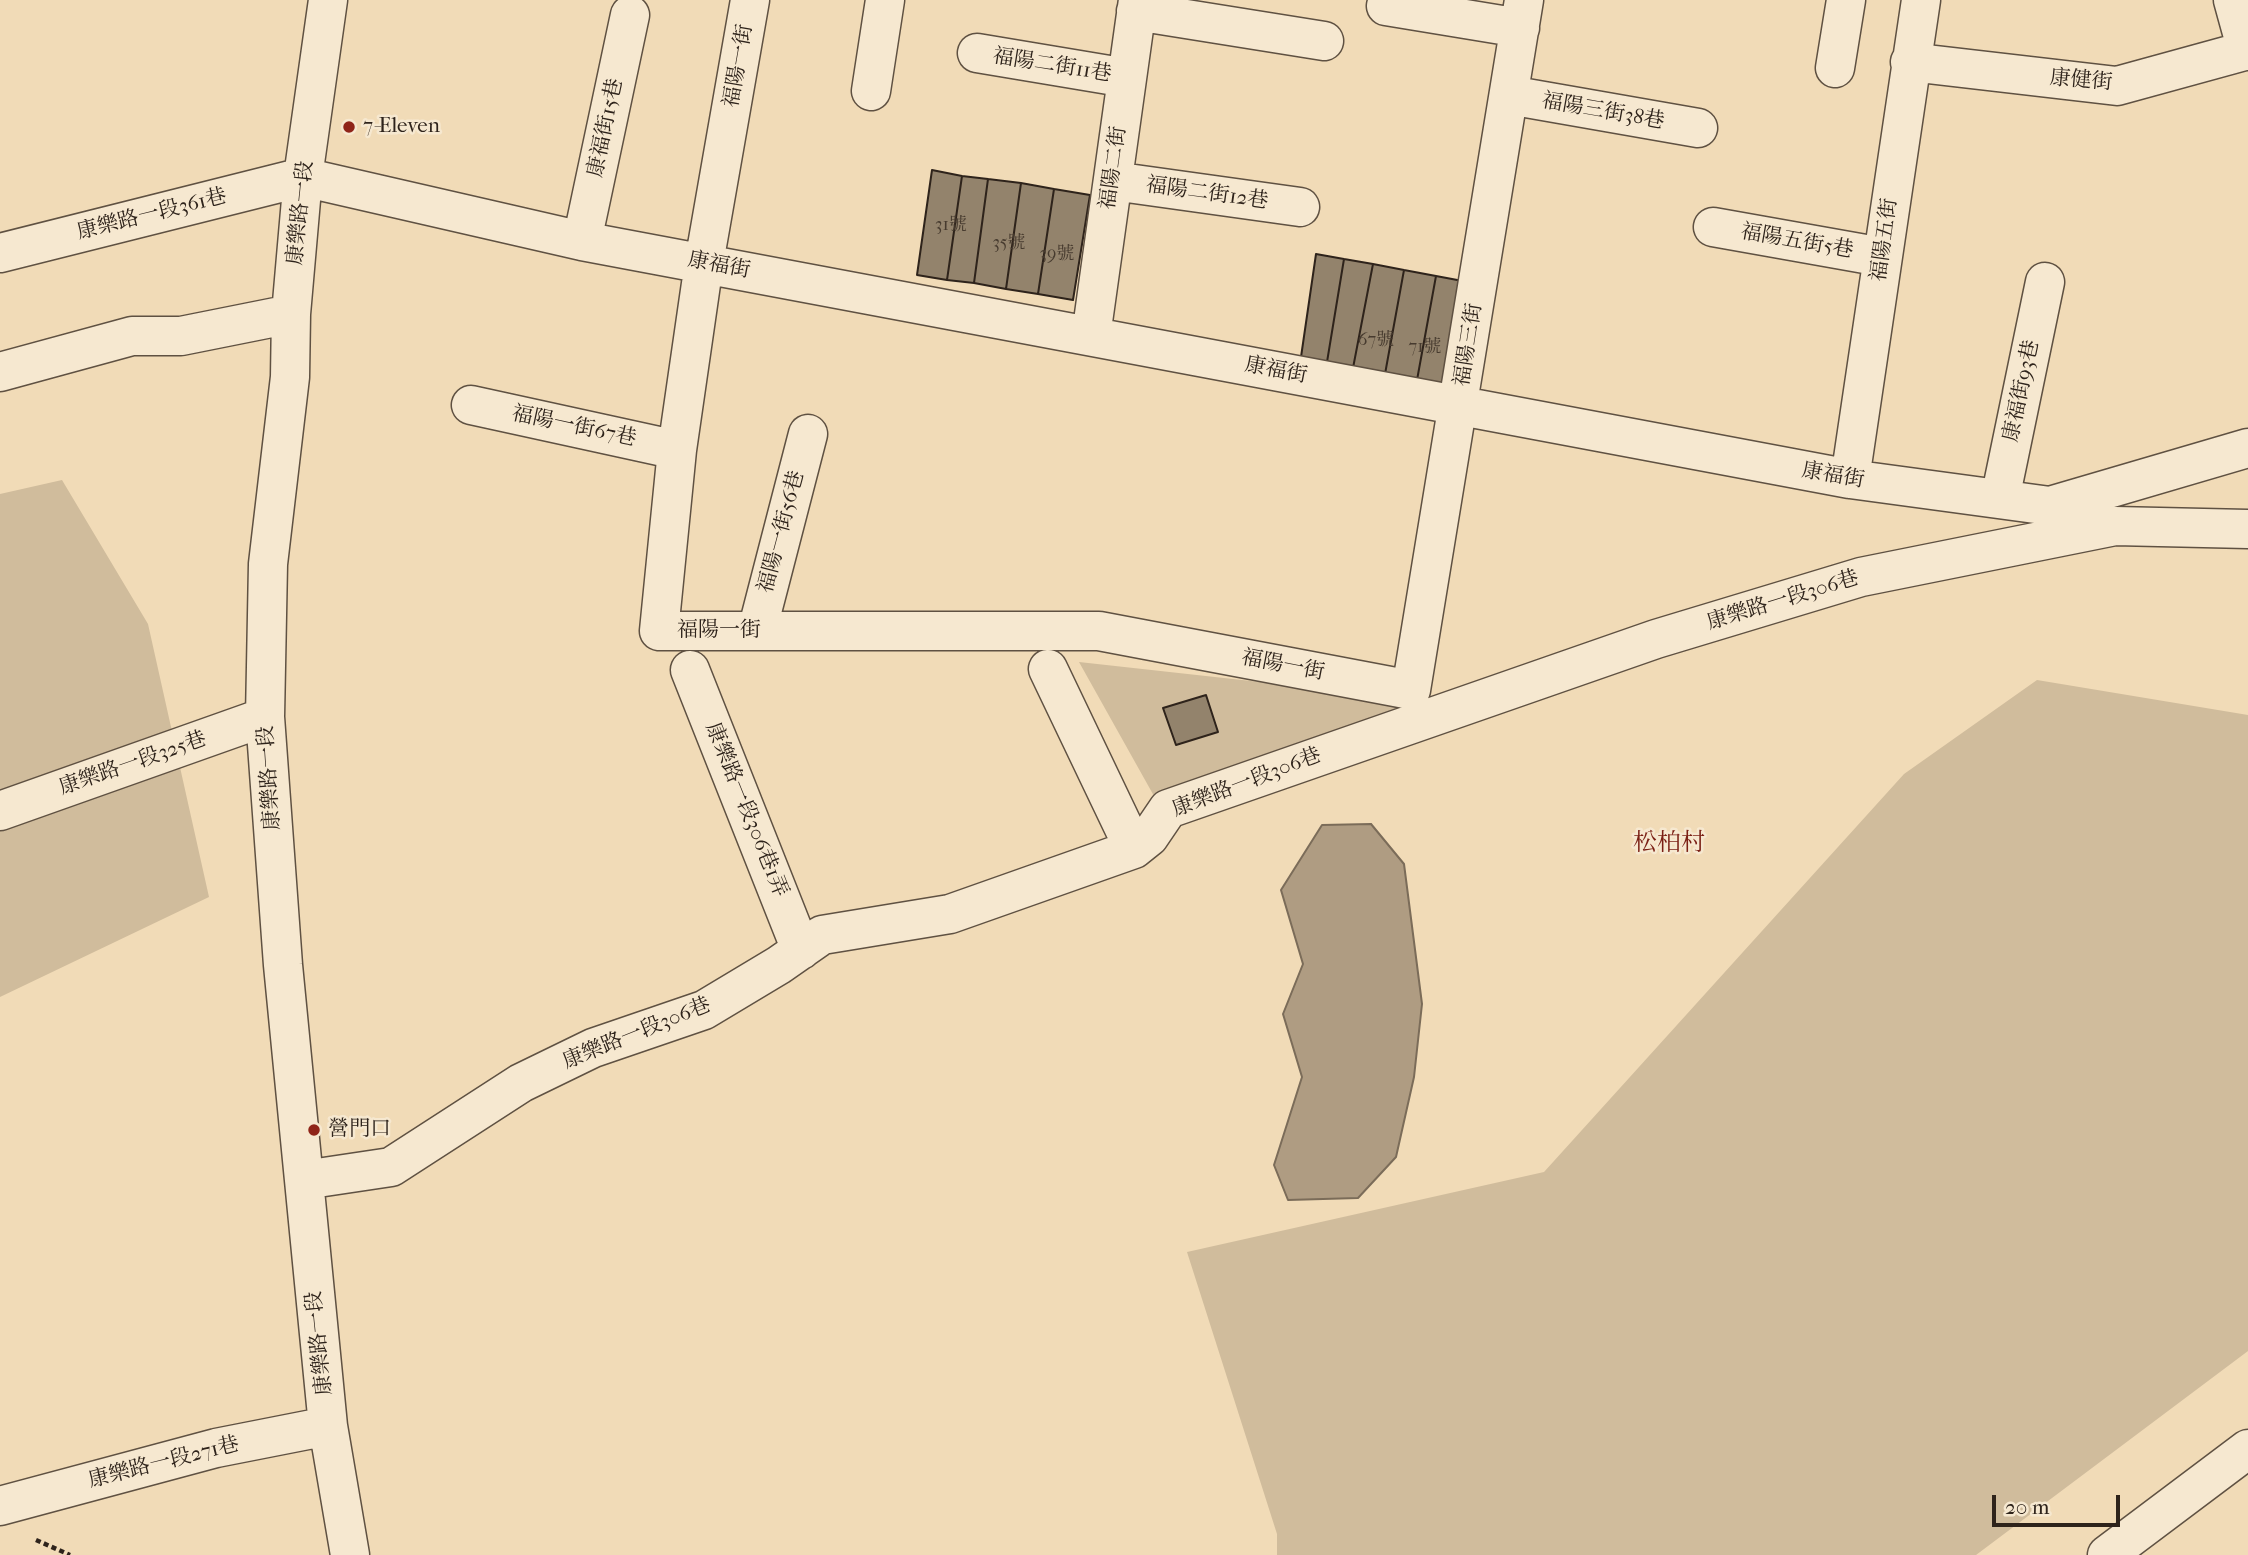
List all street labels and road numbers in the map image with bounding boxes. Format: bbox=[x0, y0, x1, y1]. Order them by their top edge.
street label: 福陽一街 bbox=[719, 22, 759, 110]
street label: 福陽二街11巷 bbox=[991, 44, 1113, 88]
street label: 康健街 bbox=[2049, 66, 2113, 96]
street label: 康福街15巷 bbox=[583, 76, 629, 180]
street label: 福陽三街38巷 bbox=[1540, 89, 1666, 135]
street label: 福陽二街 bbox=[1096, 125, 1132, 211]
street label: 康樂路一段 bbox=[283, 159, 319, 267]
street label: 福陽二街12巷 bbox=[1144, 173, 1270, 215]
street label: 康樂路一段361巷 bbox=[75, 184, 229, 246]
street label: 福陽五街 bbox=[1867, 197, 1903, 283]
street label: 福陽五街5巷 bbox=[1739, 220, 1855, 264]
street label: 康福街 bbox=[686, 248, 752, 284]
street label: 福陽三街 bbox=[1450, 302, 1488, 388]
street label: 康福街93巷 bbox=[1999, 338, 2045, 444]
street label: 康福街 bbox=[1243, 353, 1309, 389]
street label: 福陽一街67巷 bbox=[510, 402, 638, 452]
street label: 康福街 bbox=[1800, 458, 1866, 494]
street label: 福陽一街56巷 bbox=[754, 468, 810, 596]
street label: 康樂路一段306巷 bbox=[1704, 566, 1862, 636]
street label: 福陽一街 bbox=[677, 618, 761, 644]
street label: 福陽一街 bbox=[1239, 646, 1327, 686]
street label: 康樂路一段306巷1弄 bbox=[699, 719, 793, 901]
street label: 康樂路一段 bbox=[254, 725, 286, 831]
street label: 康樂路一段325巷 bbox=[56, 727, 210, 801]
street label: 康樂路一段306巷 bbox=[1169, 743, 1325, 823]
street label: 康樂路一段306巷 bbox=[559, 993, 715, 1075]
street label: 康樂路一段 bbox=[302, 1289, 338, 1397]
street label: 康樂路一段271巷 bbox=[86, 1432, 242, 1494]

